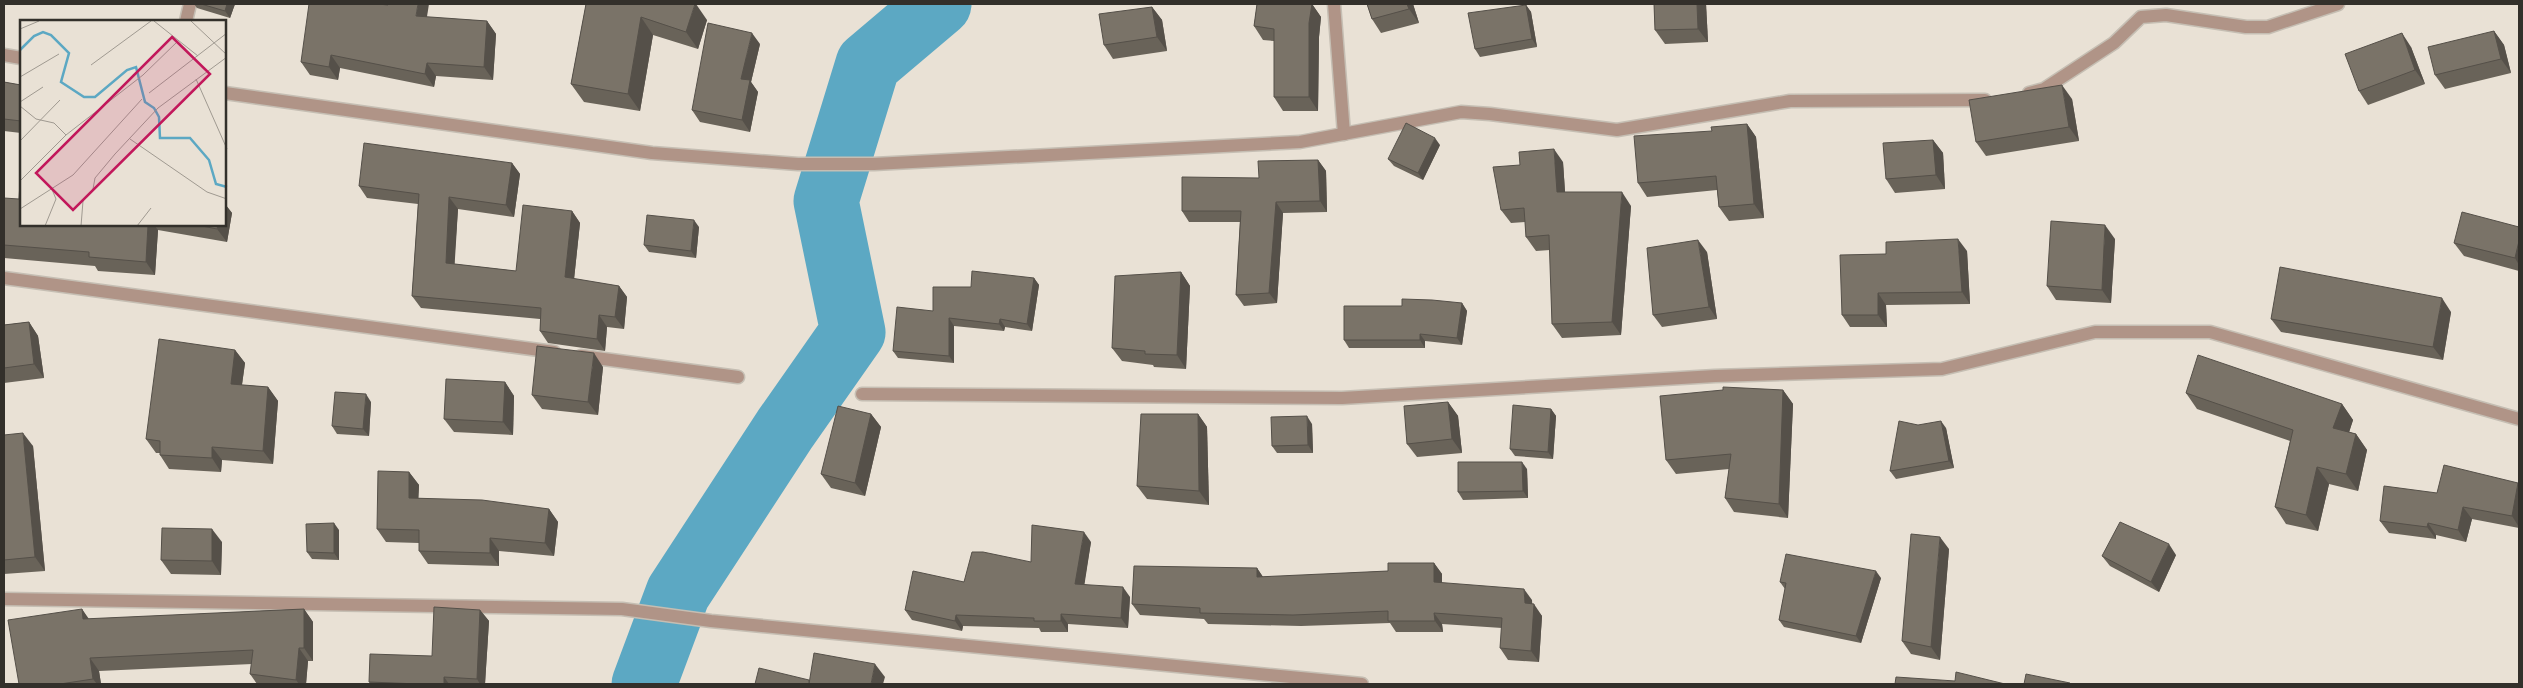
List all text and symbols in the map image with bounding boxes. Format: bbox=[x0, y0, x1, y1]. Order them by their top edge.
inset map bbox=[20, 20, 226, 226]

